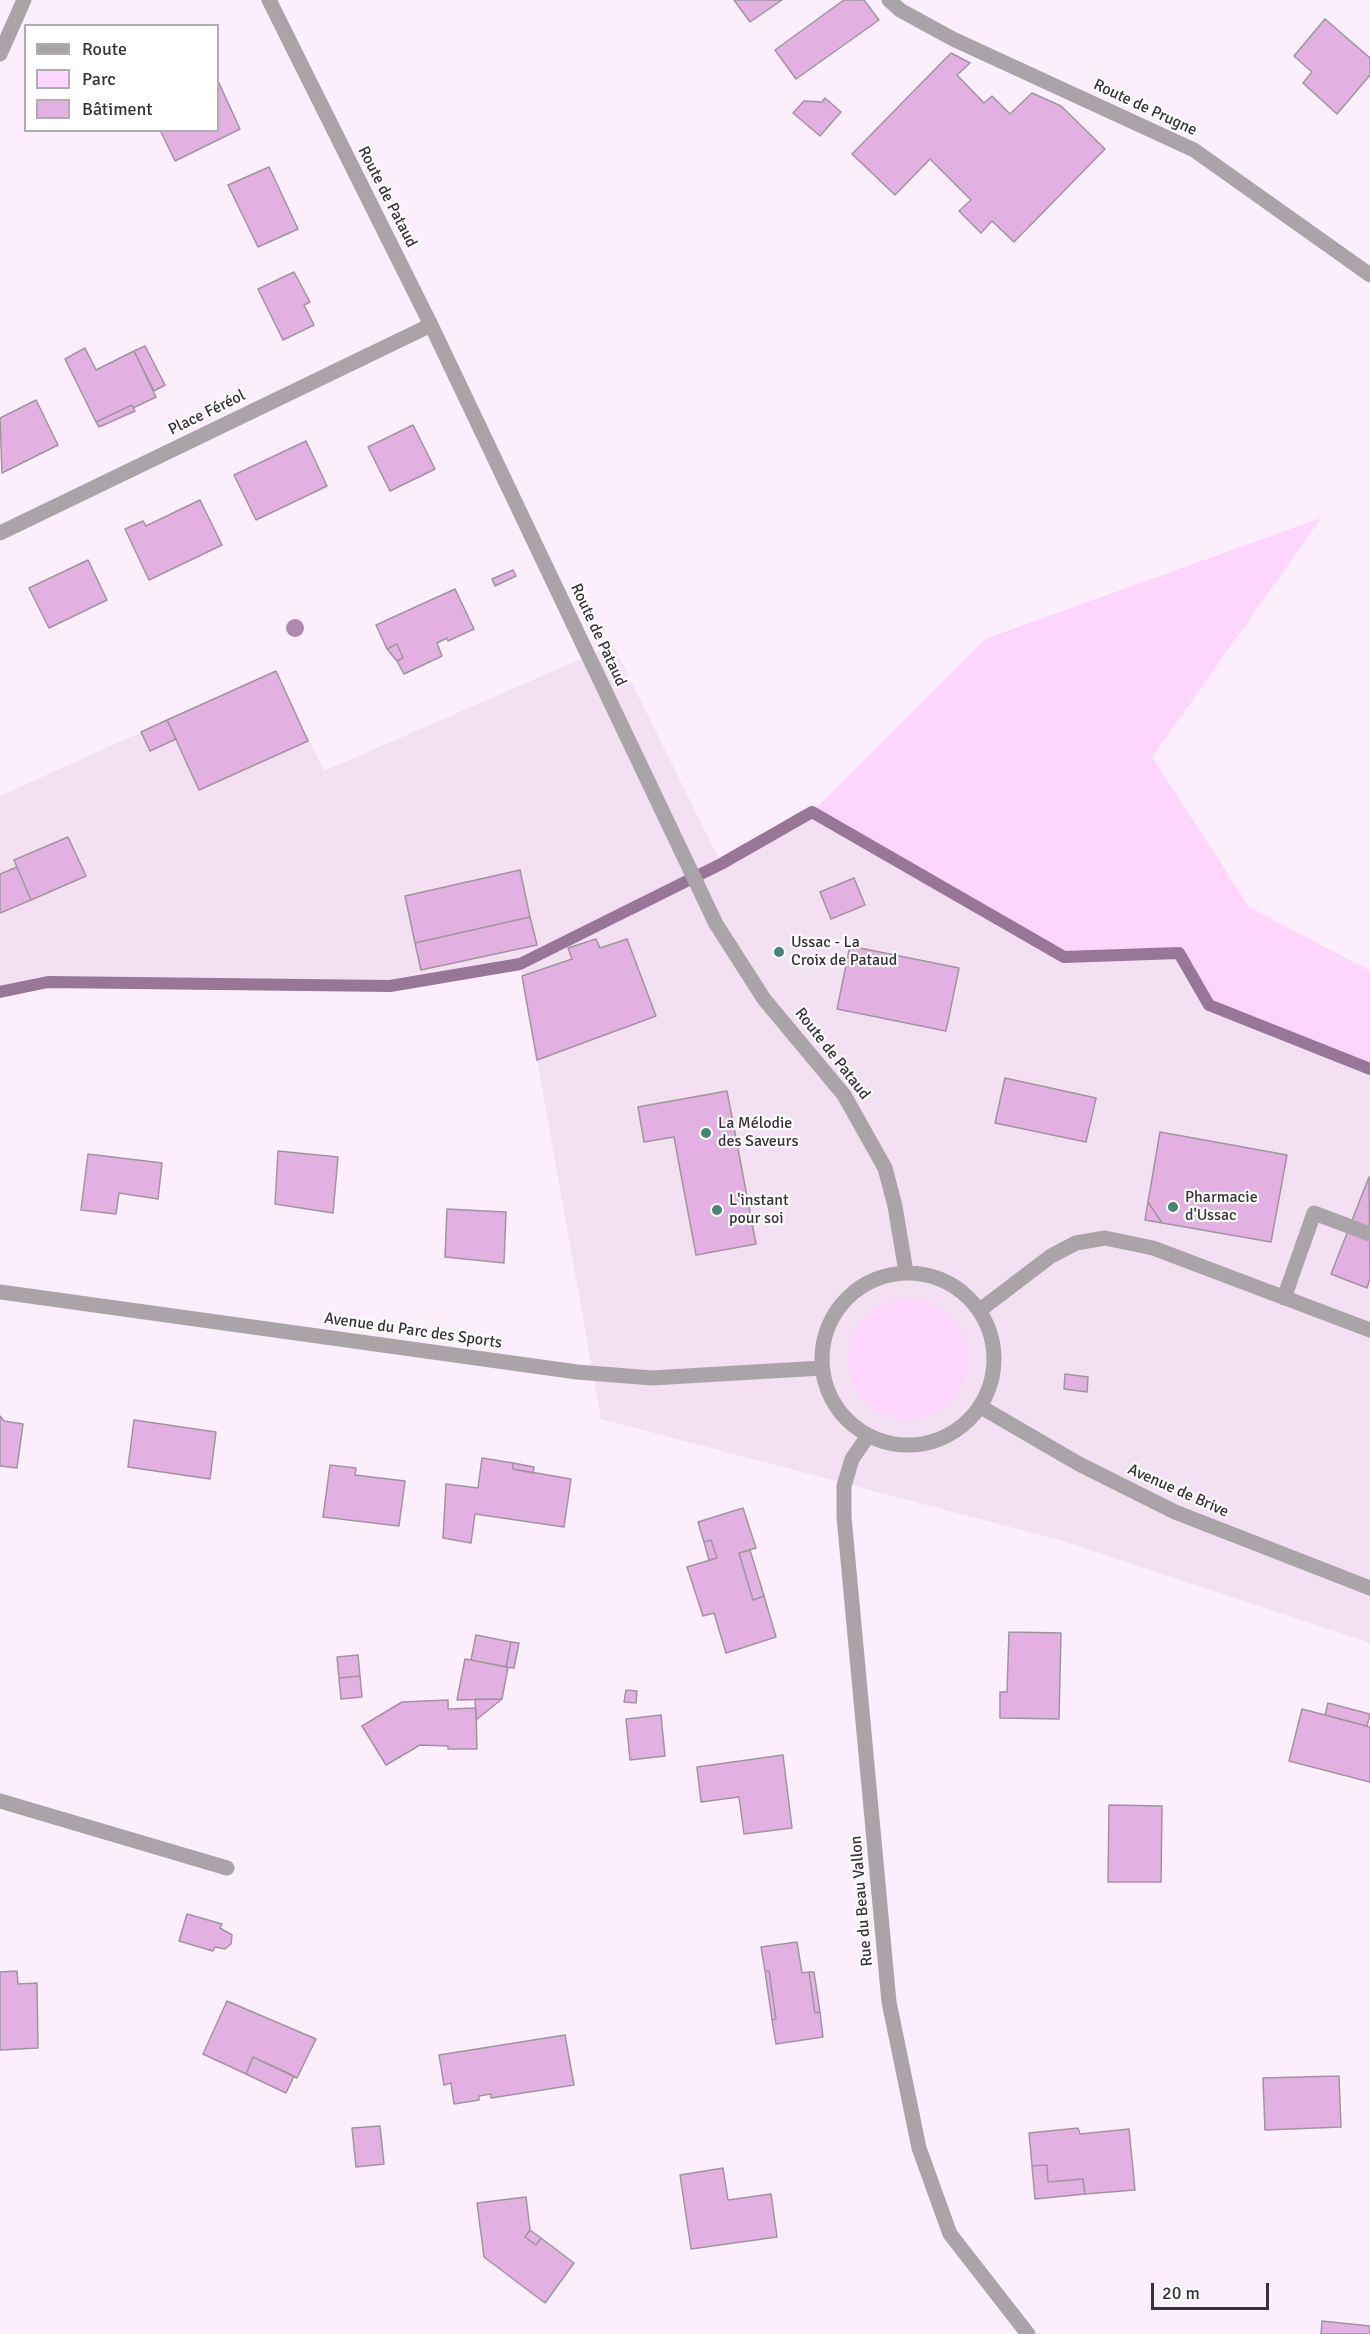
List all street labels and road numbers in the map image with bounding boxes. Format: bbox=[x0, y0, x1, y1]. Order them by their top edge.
street label: Route de Prugne bbox=[1090, 76, 1200, 140]
street label: Route de Pataud bbox=[353, 143, 421, 251]
street label: Place Féréol bbox=[165, 386, 249, 440]
street label: Route de Pataud bbox=[566, 581, 630, 689]
street label: Route de Pataud bbox=[790, 1004, 874, 1104]
street label: Avenue du Parc des Sports bbox=[323, 1309, 503, 1353]
street label: Avenue de Brive bbox=[1125, 1460, 1231, 1522]
street label: Rue du Beau Vallon bbox=[847, 1835, 877, 1967]

